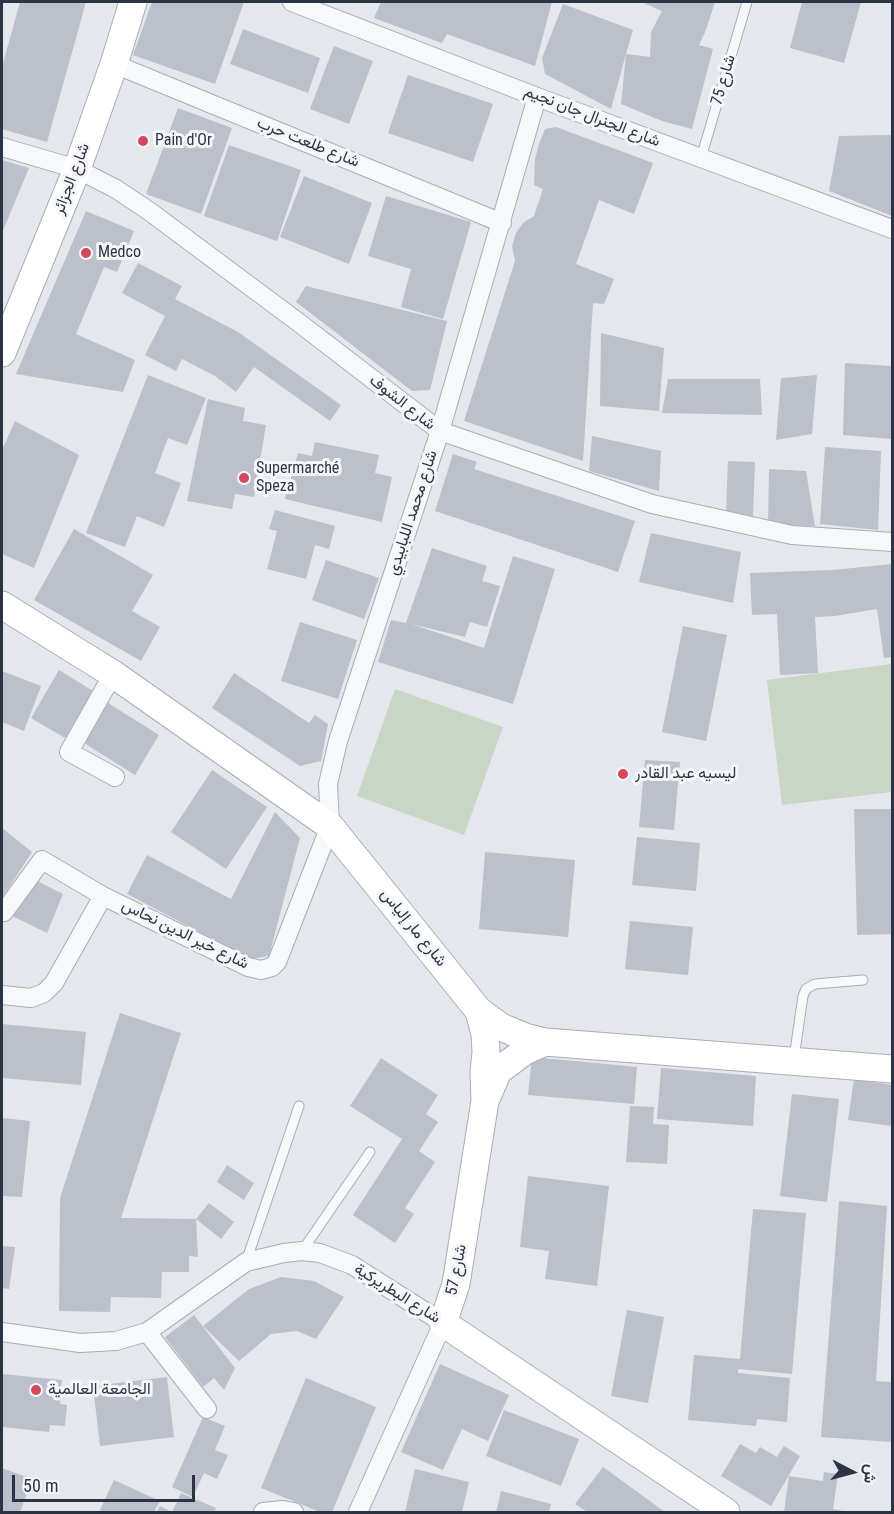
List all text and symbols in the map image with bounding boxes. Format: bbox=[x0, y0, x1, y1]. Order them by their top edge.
street label: شارع 75 bbox=[708, 53, 740, 107]
street label: شارع الجنرال جان نجيم bbox=[521, 82, 663, 152]
street label: شارع طلعت حرب bbox=[254, 114, 362, 172]
place label: Pain d'Or bbox=[155, 131, 212, 151]
marker: Pain d'Or bbox=[136, 134, 150, 148]
street label: شارع الجزائر bbox=[50, 141, 94, 217]
place label: Medco bbox=[98, 243, 141, 263]
marker: Medco bbox=[79, 246, 93, 260]
street label: شارع الشوف bbox=[365, 371, 439, 435]
street label: شارع محمد اللبابيدي bbox=[384, 448, 442, 578]
place label: Supermarché Speza bbox=[256, 459, 339, 497]
marker: Supermarché Speza bbox=[237, 471, 251, 485]
place label: لیسیه عبد القادر bbox=[635, 764, 736, 784]
marker: لیسیه عبد القادر bbox=[616, 767, 630, 781]
street label: شارع مار إلياس bbox=[376, 885, 450, 971]
street label: شارع خير الدين نحاس bbox=[118, 896, 252, 974]
street label: شارع 57 bbox=[443, 1243, 471, 1297]
street label: شارع البطريركية bbox=[350, 1260, 444, 1328]
place label: الجامعة العالمية bbox=[48, 1380, 151, 1400]
marker: الجامعة العالمية bbox=[29, 1383, 43, 1397]
north arrow bbox=[822, 1442, 882, 1502]
scale bar bbox=[15, 1463, 198, 1501]
text: ش bbox=[860, 1463, 881, 1484]
text: 50 m bbox=[23, 1475, 58, 1496]

